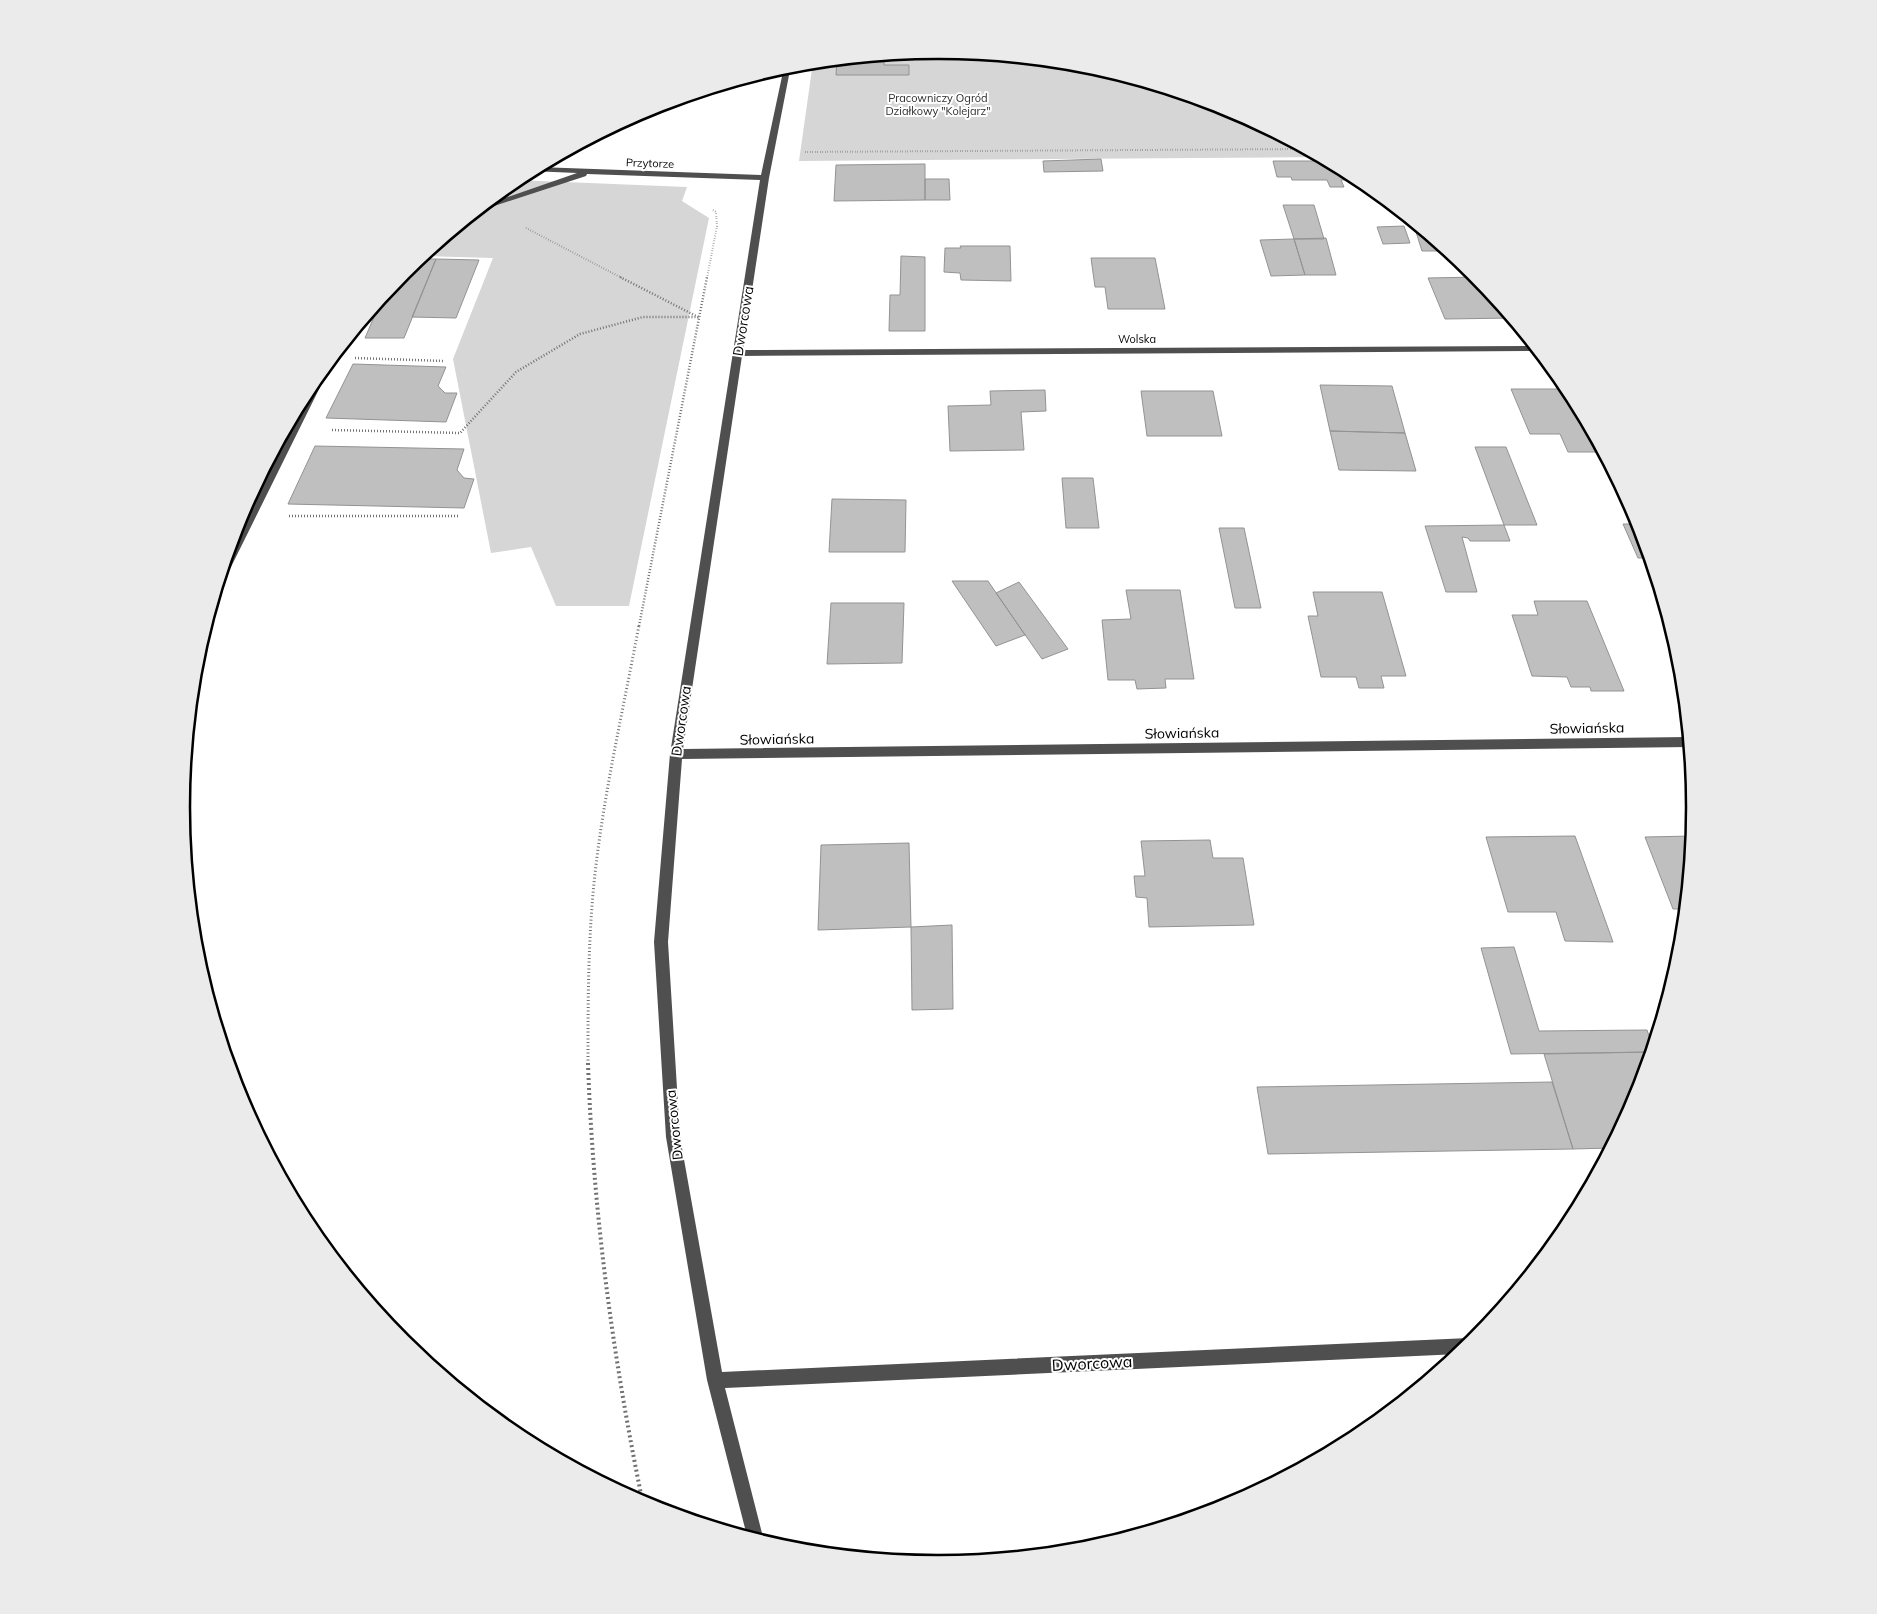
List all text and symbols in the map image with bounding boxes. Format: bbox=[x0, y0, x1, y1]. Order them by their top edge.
park label: Pracowniczy Ogród Działkowy "Kolejarz" bbox=[885, 91, 991, 118]
street label: Przytorze bbox=[626, 155, 674, 171]
street label: Dworcowa bbox=[729, 285, 757, 357]
street label: Wolska bbox=[1118, 332, 1156, 346]
street label: Dworcowa bbox=[667, 685, 695, 757]
street label: Słowiańska bbox=[1550, 718, 1624, 738]
street label: Słowiańska bbox=[1145, 723, 1219, 743]
street label: Słowiańska bbox=[740, 729, 814, 749]
street label: Dworcowa bbox=[661, 1089, 687, 1161]
street label: Dworcowa bbox=[1051, 1351, 1133, 1375]

